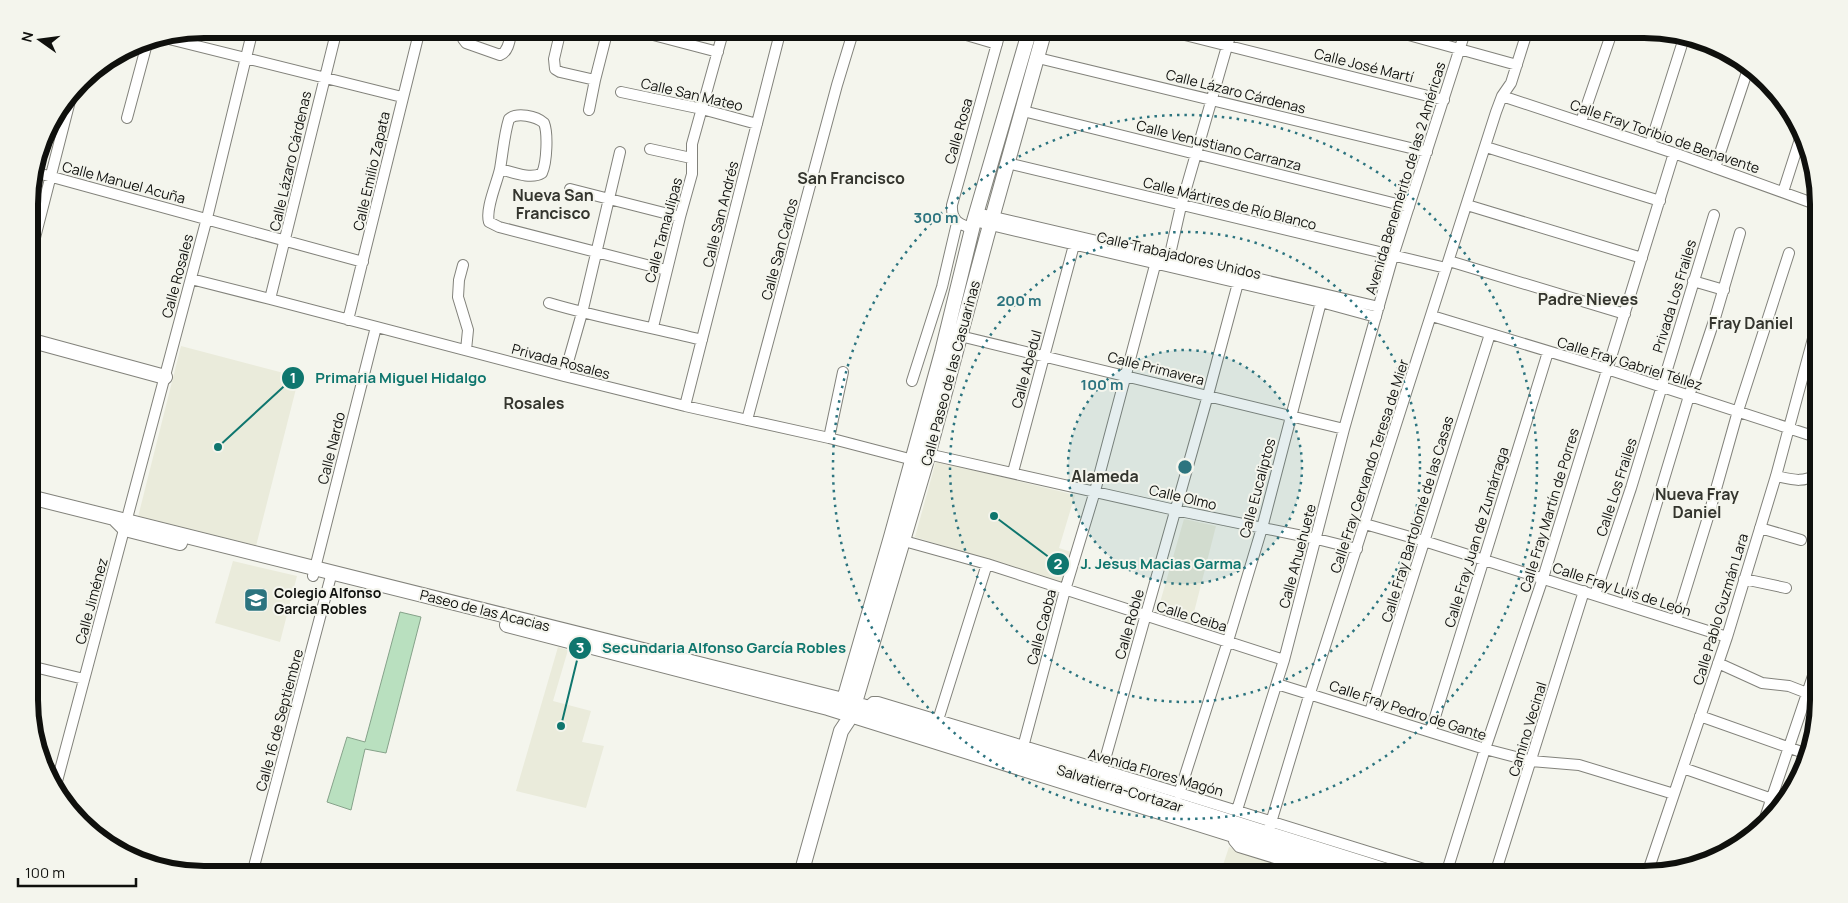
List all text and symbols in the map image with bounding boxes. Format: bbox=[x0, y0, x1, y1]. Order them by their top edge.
north arrow bbox=[15, 15, 65, 65]
text: N bbox=[16, 30, 37, 44]
street label: Calle José Martí bbox=[1312, 43, 1416, 87]
street label: Avenida Benemérito de las 2 Américas bbox=[1360, 59, 1450, 297]
street label: Calle Lázaro Cárdenas bbox=[1164, 64, 1308, 118]
street label: Calle San Mateo bbox=[639, 73, 745, 115]
street label: Calle Lázaro Cárdenas bbox=[265, 89, 315, 233]
street label: Calle Fray Toribio de Benavente bbox=[1568, 95, 1762, 177]
street label: Calle Rosa bbox=[940, 96, 976, 166]
street label: Calle Emilio Zapata bbox=[348, 109, 394, 233]
street label: Calle Venustiano Carranza bbox=[1135, 115, 1303, 175]
street label: Calle Manuel Acuña bbox=[60, 156, 188, 208]
street label: Calle San Andrés bbox=[698, 159, 742, 269]
district label: San Francisco bbox=[797, 167, 905, 189]
street label: Calle Mártires de Río Blanco bbox=[1141, 172, 1319, 234]
street label: Calle Tamaulipas bbox=[640, 175, 686, 285]
district label: Nueva San Francisco bbox=[512, 184, 594, 224]
street label: Calle San Carlos bbox=[756, 196, 802, 302]
text: 300 m bbox=[914, 207, 958, 228]
street label: Calle Trabajadores Unidos bbox=[1095, 227, 1263, 283]
street label: Calle Rosales bbox=[157, 232, 197, 320]
street label: Privada Los Frailes bbox=[1648, 237, 1700, 355]
street label: Calle Paseo de las Casuarinas bbox=[916, 278, 984, 468]
district label: Padre Nieves bbox=[1538, 288, 1638, 310]
text: 200 m bbox=[996, 290, 1042, 311]
district label: Fray Daniel bbox=[1709, 312, 1793, 334]
street label: Calle Abedul bbox=[1006, 328, 1046, 410]
street label: Calle Fray Gabriel Téllez bbox=[1555, 332, 1705, 394]
street label: Privada Rosales bbox=[510, 339, 612, 383]
street label: Calle Primavera bbox=[1106, 347, 1206, 389]
street label: Calle Fray Cervando Teresa de Mier bbox=[1325, 357, 1413, 575]
callout: Primaria Miguel Hidalgo bbox=[280, 363, 497, 393]
text: 1 bbox=[290, 367, 296, 388]
text: Primaria Miguel Hidalgo bbox=[315, 367, 487, 388]
text: 100 m bbox=[1081, 374, 1123, 395]
district label: Rosales bbox=[504, 392, 565, 414]
street label: Calle Nardo bbox=[313, 410, 349, 486]
street label: Calle Fray Bartolomé de las Casas bbox=[1377, 413, 1457, 625]
street label: Calle Fray Martín de Porres bbox=[1515, 426, 1583, 594]
street label: Calle Los Frailes bbox=[1591, 435, 1641, 539]
street label: Calle Eucaliptos bbox=[1235, 436, 1279, 540]
street label: Calle Fray Juan de Zumárraga bbox=[1439, 444, 1513, 630]
centre of rings bbox=[1176, 458, 1194, 476]
district label: Alameda bbox=[1071, 465, 1139, 487]
street label: Calle Olmo bbox=[1147, 480, 1219, 514]
district label: Nueva Fray Daniel bbox=[1655, 483, 1739, 523]
street label: Calle Ahuehuete bbox=[1274, 502, 1320, 610]
street label: Calle Pablo Guzmán Lara bbox=[1688, 531, 1752, 687]
callout: J. Jesus Macias Garma bbox=[1046, 549, 1252, 579]
text: 2 bbox=[1054, 553, 1063, 574]
text: J. Jesus Macias Garma bbox=[1080, 553, 1242, 574]
street label: Calle Jiménez bbox=[70, 556, 112, 646]
street label: Calle Fray Luis de León bbox=[1550, 558, 1694, 620]
place label: Colegio Alfonso Garcia Robles bbox=[274, 583, 382, 618]
street label: Paseo de las Acacias bbox=[418, 585, 552, 635]
school or university icon: Colegio Alfonso Garcia Robles bbox=[243, 587, 269, 613]
street label: Calle Caoba bbox=[1022, 587, 1060, 667]
street label: Calle Roble bbox=[1110, 587, 1148, 661]
street label: Calle Ceiba bbox=[1154, 596, 1230, 636]
callout: Secundaria Alfonso García Robles bbox=[567, 633, 856, 663]
text: 3 bbox=[576, 637, 584, 658]
text: Secundaria Alfonso García Robles bbox=[602, 637, 846, 658]
street label: Calle 16 de Septiembre bbox=[251, 647, 307, 793]
street label: Calle Fray Pedro de Gante bbox=[1327, 676, 1489, 744]
street label: Camino Vecinal bbox=[1504, 679, 1550, 779]
street label: Avenida Flores Magón bbox=[1086, 744, 1226, 800]
street label: Salvatierra-Cortazar bbox=[1054, 760, 1186, 816]
scale bar bbox=[18, 856, 135, 888]
text: 100 m bbox=[25, 862, 65, 883]

